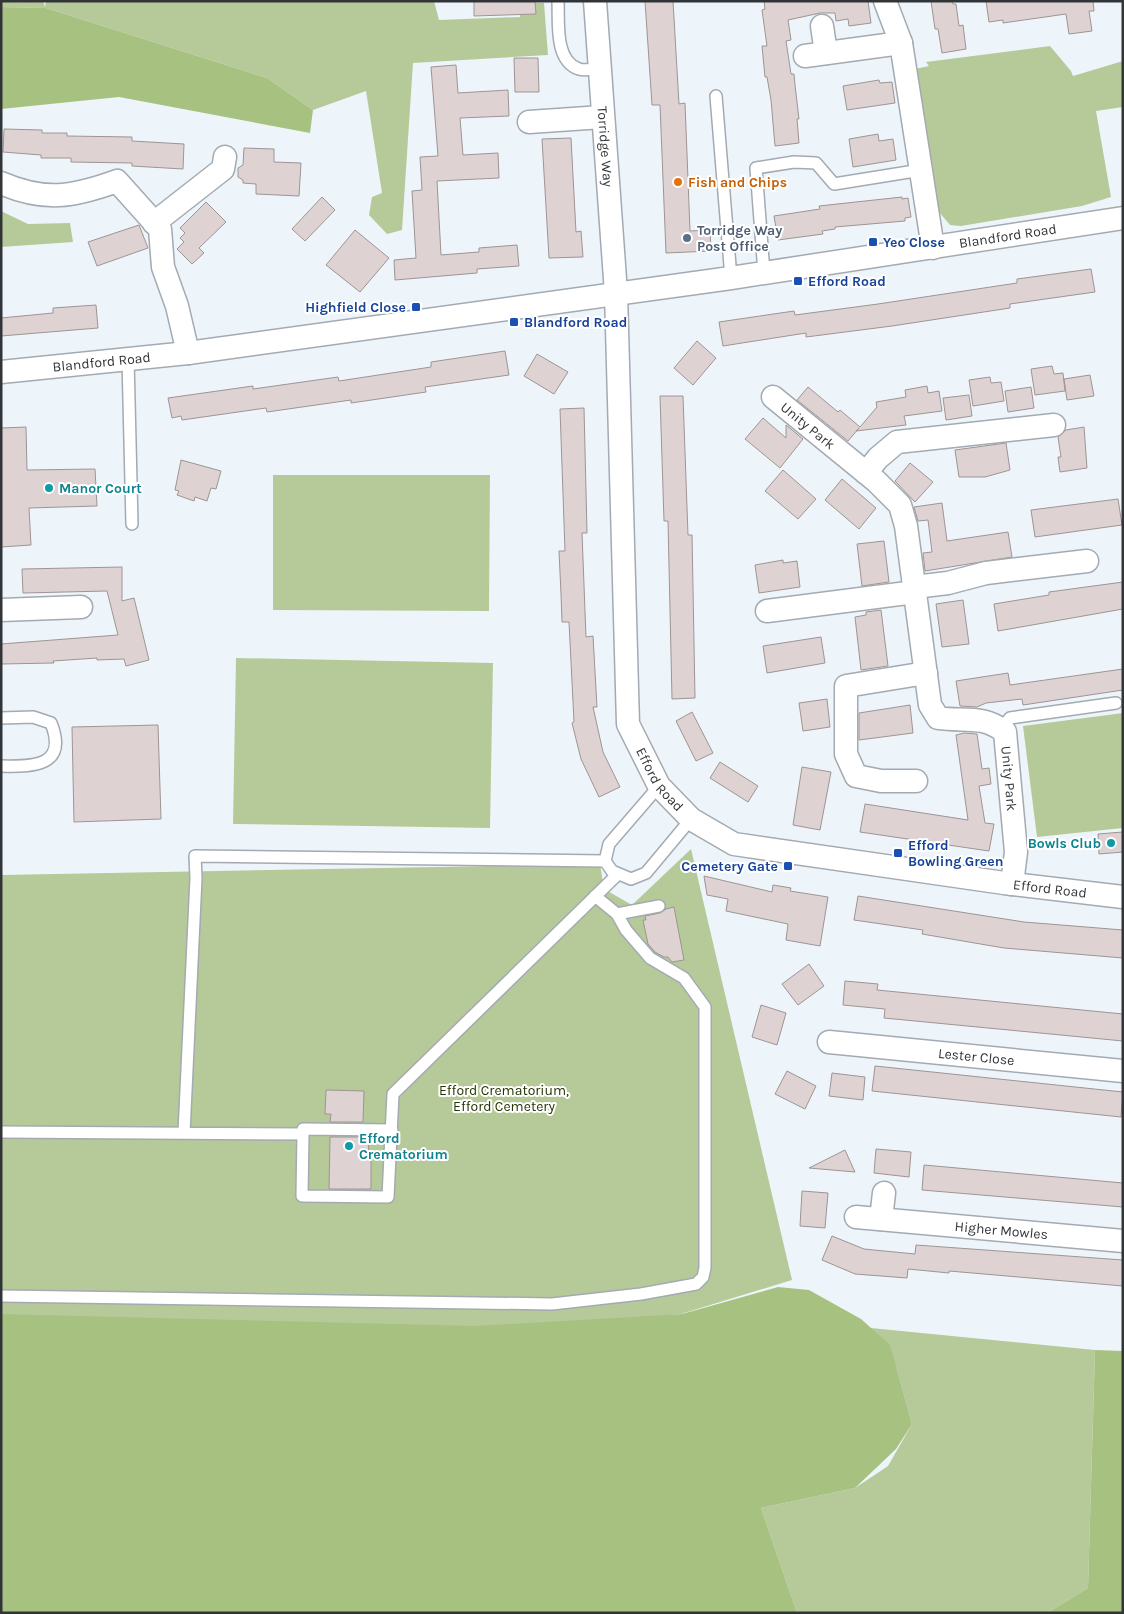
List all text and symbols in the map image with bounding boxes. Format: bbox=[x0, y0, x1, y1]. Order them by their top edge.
street label: Torridge Way bbox=[594, 106, 617, 188]
place label: Fish and Chips bbox=[688, 174, 787, 191]
marker: Fish and Chips bbox=[672, 176, 684, 188]
street label: Blandford Road bbox=[958, 220, 1058, 252]
place label: Torridge Way Post Office bbox=[697, 222, 782, 255]
marker: Torridge Way Post Office bbox=[681, 232, 693, 244]
place label: Yeo Close bbox=[883, 234, 945, 251]
marker: Yeo Close bbox=[867, 236, 879, 248]
place label: Efford Road bbox=[808, 273, 886, 290]
marker: Efford Road bbox=[792, 275, 804, 287]
place label: Highfield Close bbox=[305, 299, 406, 316]
marker: Highfield Close bbox=[410, 301, 422, 313]
place label: Blandford Road bbox=[524, 314, 627, 331]
marker: Blandford Road bbox=[508, 316, 520, 328]
street label: Blandford Road bbox=[52, 348, 151, 375]
street label: Unity Park bbox=[777, 398, 839, 453]
place label: Manor Court bbox=[59, 480, 142, 497]
marker: Manor Court bbox=[43, 482, 55, 494]
street label: Efford Road bbox=[632, 744, 687, 815]
street label: Unity Park bbox=[998, 745, 1021, 812]
place label: Bowls Club bbox=[1028, 835, 1101, 852]
place label: Efford Bowling Green bbox=[908, 837, 1003, 870]
marker: Bowls Club bbox=[1105, 837, 1117, 849]
marker: Efford Bowling Green bbox=[892, 847, 904, 859]
place label: Cemetery Gate bbox=[681, 858, 778, 875]
marker: Cemetery Gate bbox=[782, 860, 794, 872]
street label: Efford Road bbox=[1012, 876, 1088, 901]
street label: Lester Close bbox=[937, 1044, 1015, 1069]
park label: Efford Crematorium, Efford Cemetery bbox=[439, 1082, 569, 1115]
place label: Efford Crematorium bbox=[359, 1130, 448, 1163]
marker: Efford Crematorium bbox=[343, 1140, 355, 1152]
street label: Higher Mowles bbox=[954, 1217, 1049, 1243]

